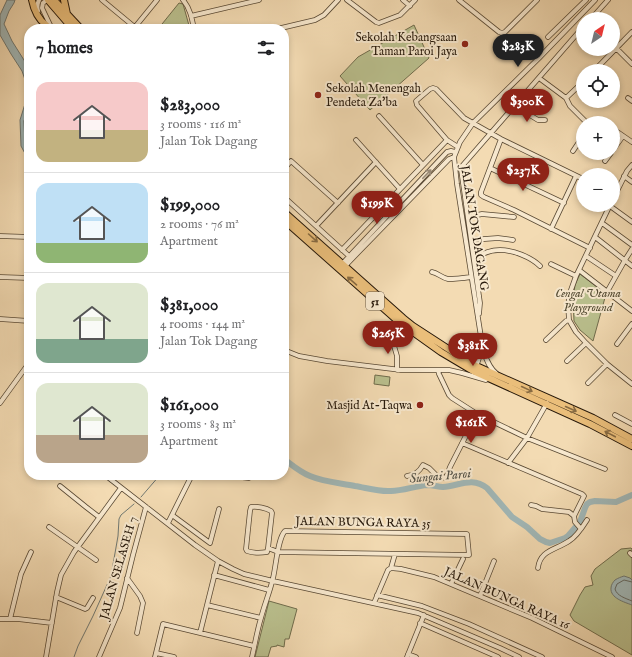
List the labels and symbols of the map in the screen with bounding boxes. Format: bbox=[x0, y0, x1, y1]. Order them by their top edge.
north arrow bbox=[576, 12, 620, 56]
place label: Sekolah Kebangsaan Taman Paroi Jaya bbox=[355, 30, 458, 60]
pin: $283K bbox=[490, 34, 546, 68]
marker: Sekolah Kebangsaan Taman Paroi Jaya bbox=[460, 39, 470, 49]
place label: Sekolah Menengah Pendeta Za'ba bbox=[326, 81, 422, 110]
pin: $300K bbox=[499, 89, 555, 123]
marker: Sekolah Menengah Pendeta Za'ba bbox=[313, 90, 323, 100]
pin: $237K bbox=[495, 158, 551, 192]
street label: JALAN TOK DAGANG bbox=[456, 162, 492, 293]
one-way arrow bbox=[422, 169, 431, 179]
pin: $199K bbox=[349, 191, 405, 225]
one-way arrow bbox=[308, 233, 318, 243]
one-way arrow bbox=[347, 276, 357, 286]
park label: Cengal Utama Playground bbox=[555, 286, 621, 316]
road number: 51 bbox=[366, 292, 384, 310]
pin: $265K bbox=[360, 321, 416, 355]
pin: $381K bbox=[445, 333, 501, 367]
one-way arrow bbox=[521, 386, 533, 393]
place label: Masjid At-Taqwa bbox=[326, 398, 413, 414]
marker: Masjid At-Taqwa bbox=[415, 400, 425, 410]
one-way arrow bbox=[564, 405, 576, 413]
pin: $161K bbox=[443, 410, 499, 444]
one-way arrow bbox=[604, 430, 616, 437]
water label: Sungai Paroi bbox=[409, 465, 473, 489]
street label: JALAN BUNGA RAYA 35 bbox=[293, 514, 431, 532]
street label: JALAN SELASEH 7 bbox=[96, 515, 141, 624]
street label: JALAN BUNGA RAYA 16 bbox=[439, 563, 573, 634]

